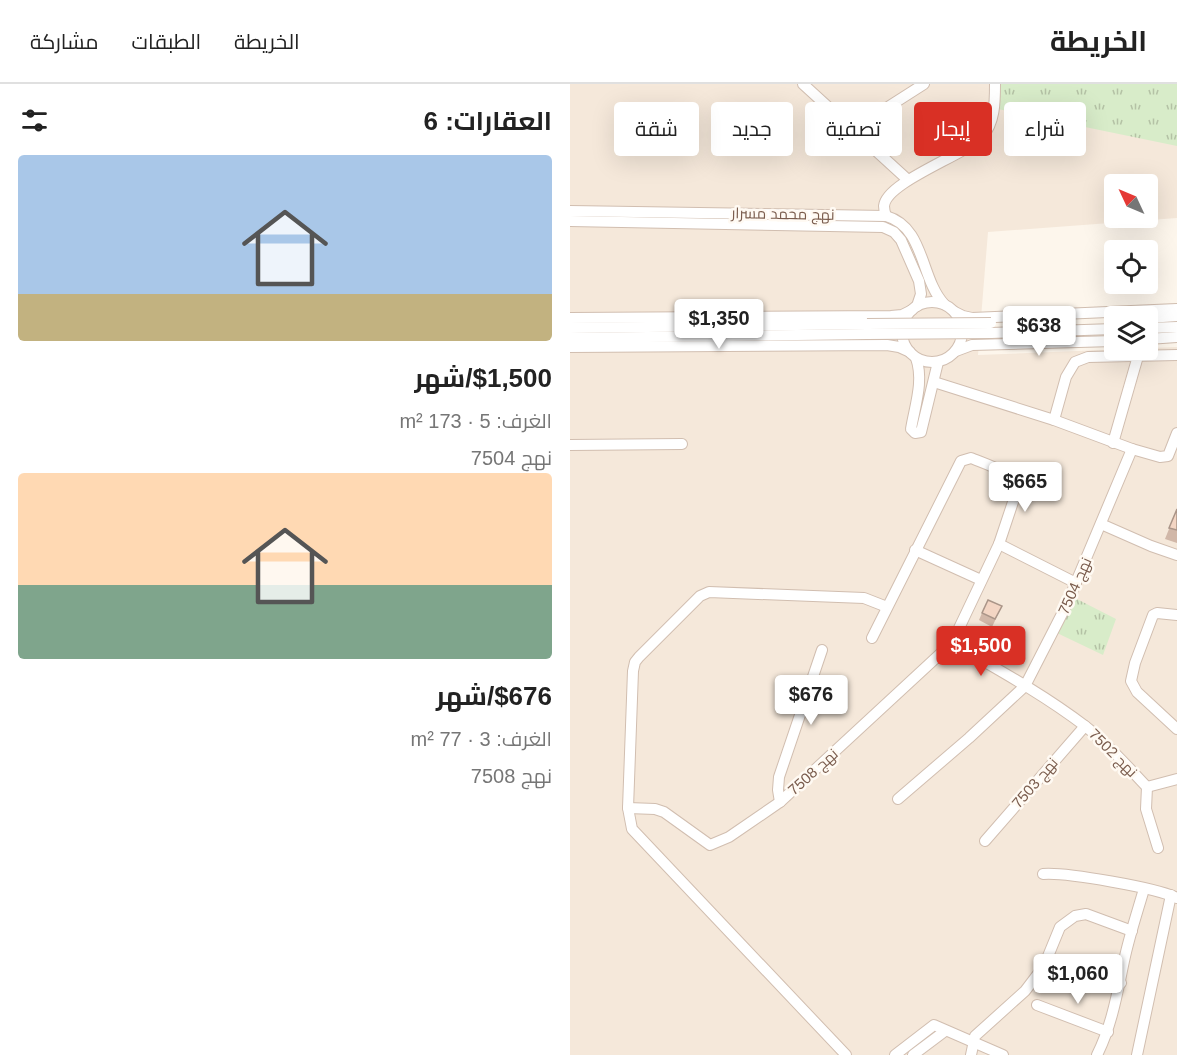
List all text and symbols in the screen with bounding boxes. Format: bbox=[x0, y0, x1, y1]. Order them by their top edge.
text: الخريطة bbox=[1050, 26, 1147, 57]
text: مشاركة bbox=[30, 30, 99, 53]
text: الطبقات bbox=[132, 30, 201, 53]
text: الخريطة bbox=[234, 30, 300, 53]
chip: شقة bbox=[614, 102, 699, 156]
chip: جديد bbox=[711, 102, 793, 156]
chip: تصفية bbox=[805, 102, 902, 156]
chip: إيجار bbox=[914, 102, 992, 156]
chip: شراء bbox=[1004, 102, 1086, 156]
icon: filters bbox=[18, 104, 51, 137]
text: العقارات: 6 bbox=[424, 106, 552, 136]
north arrow bbox=[1104, 174, 1158, 228]
map controls bbox=[1104, 174, 1158, 360]
icon: home bbox=[231, 194, 339, 302]
street label: نهج محمد مسرار bbox=[730, 204, 835, 226]
button: locate bbox=[1104, 240, 1158, 294]
pin: $1,350 bbox=[670, 299, 768, 350]
pin: $638 bbox=[1003, 306, 1075, 357]
button: layers bbox=[1104, 306, 1158, 360]
text: $1,350 bbox=[688, 307, 750, 329]
text: $638 bbox=[1017, 314, 1061, 336]
text: $1,500/شهر bbox=[414, 363, 552, 393]
text: الغرف: 5 · 173 m² bbox=[399, 410, 552, 432]
text: نهج 7504 bbox=[471, 447, 552, 469]
pin: $665 bbox=[989, 462, 1061, 513]
text: $665 bbox=[1003, 470, 1047, 492]
icon: home bbox=[231, 512, 339, 620]
street label: نهج 7504 bbox=[1054, 555, 1097, 618]
pin: $1,500 bbox=[932, 626, 1030, 677]
text: $1,500 bbox=[950, 634, 1012, 656]
pin: $676 bbox=[775, 675, 847, 726]
text: $676/شهر bbox=[436, 681, 552, 711]
text: $676 bbox=[789, 683, 833, 705]
street label: نهج 7502 bbox=[1084, 725, 1141, 782]
text: الغرف: 3 · 77 m² bbox=[411, 728, 552, 750]
street label: نهج 7508 bbox=[784, 745, 843, 801]
street label: نهج 7503 bbox=[1008, 754, 1063, 813]
text: نهج 7508 bbox=[471, 765, 552, 787]
pin: $1,060 bbox=[1029, 954, 1127, 1005]
text: $1,060 bbox=[1047, 962, 1109, 984]

